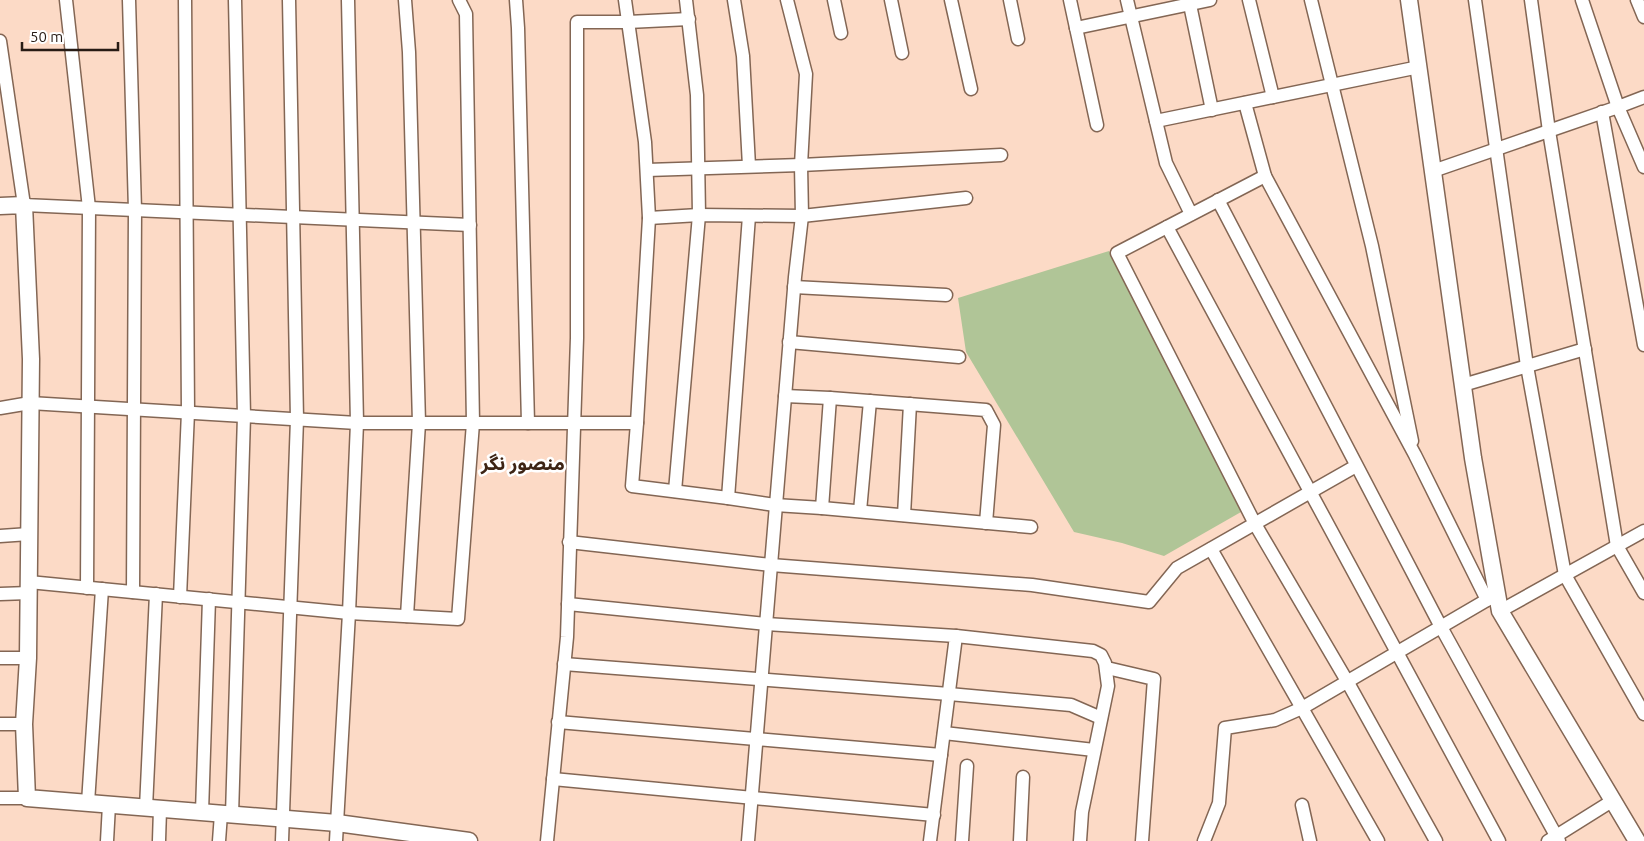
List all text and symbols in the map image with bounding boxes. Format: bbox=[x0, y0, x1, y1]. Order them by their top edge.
scale bar bbox=[22, 20, 119, 52]
text: 50 m bbox=[30, 28, 63, 45]
district label: منصور نگر bbox=[480, 452, 565, 475]

